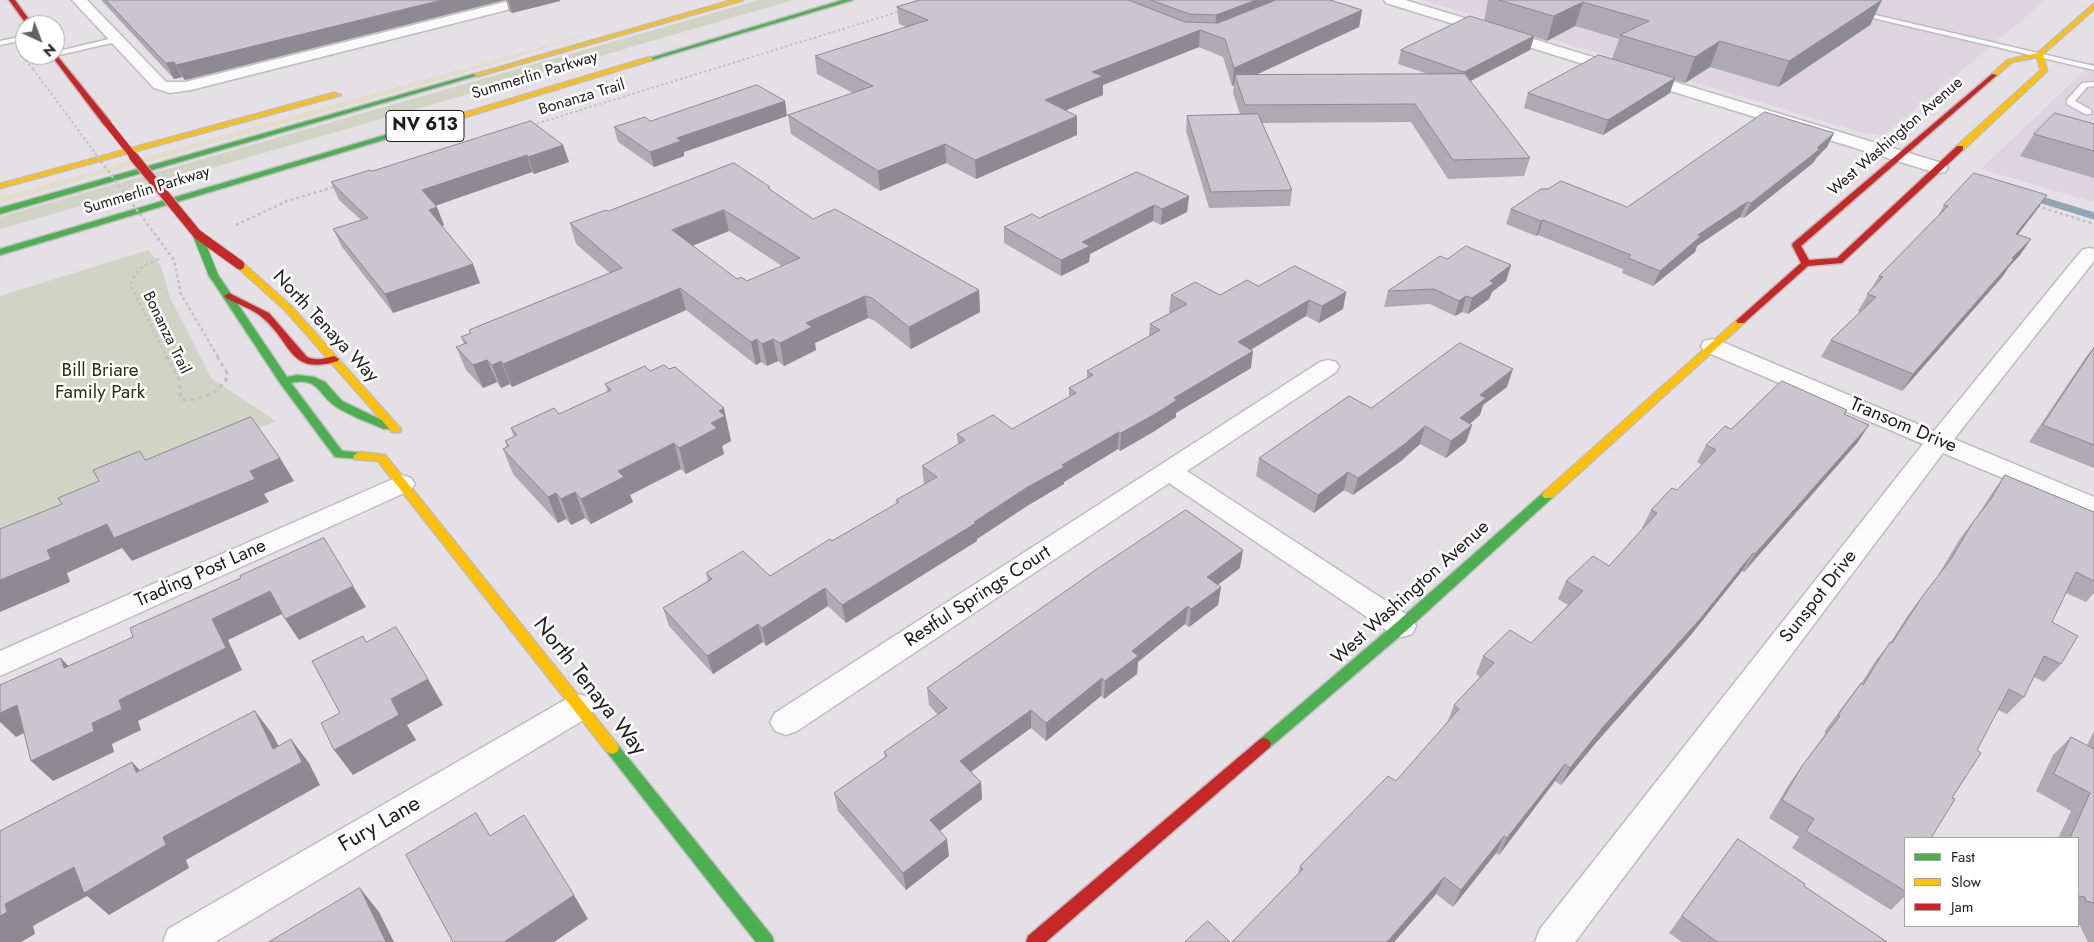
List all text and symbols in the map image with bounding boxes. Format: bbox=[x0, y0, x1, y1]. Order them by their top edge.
north arrow bbox=[15, 15, 65, 65]
text: N bbox=[39, 39, 60, 61]
street label: Summerlin Parkway bbox=[469, 48, 601, 104]
street label: West Washington Avenue bbox=[1825, 73, 1967, 201]
street label: Bonanza Trail bbox=[537, 76, 627, 120]
road number: NV 613 bbox=[386, 110, 464, 142]
street label: Summerlin Parkway bbox=[81, 163, 213, 219]
street label: North Tenaya Way bbox=[267, 266, 383, 388]
street label: Bonanza Trail bbox=[138, 289, 194, 377]
park label: Bill Briare Family Park bbox=[55, 360, 145, 404]
street label: Transom Drive bbox=[1846, 393, 1960, 459]
street label: West Washington Avenue bbox=[1327, 516, 1495, 670]
street label: Trading Post Lane bbox=[132, 535, 270, 613]
street label: Restful Springs Court bbox=[901, 541, 1055, 653]
street label: Sunspot Drive bbox=[1776, 546, 1862, 648]
street label: North Tenaya Way bbox=[527, 613, 651, 761]
street label: Fury Lane bbox=[334, 791, 426, 859]
legend bbox=[1904, 837, 2079, 927]
text: Fast bbox=[1951, 846, 1975, 868]
text: Slow bbox=[1951, 871, 1981, 893]
text: Jam bbox=[1951, 896, 1974, 918]

